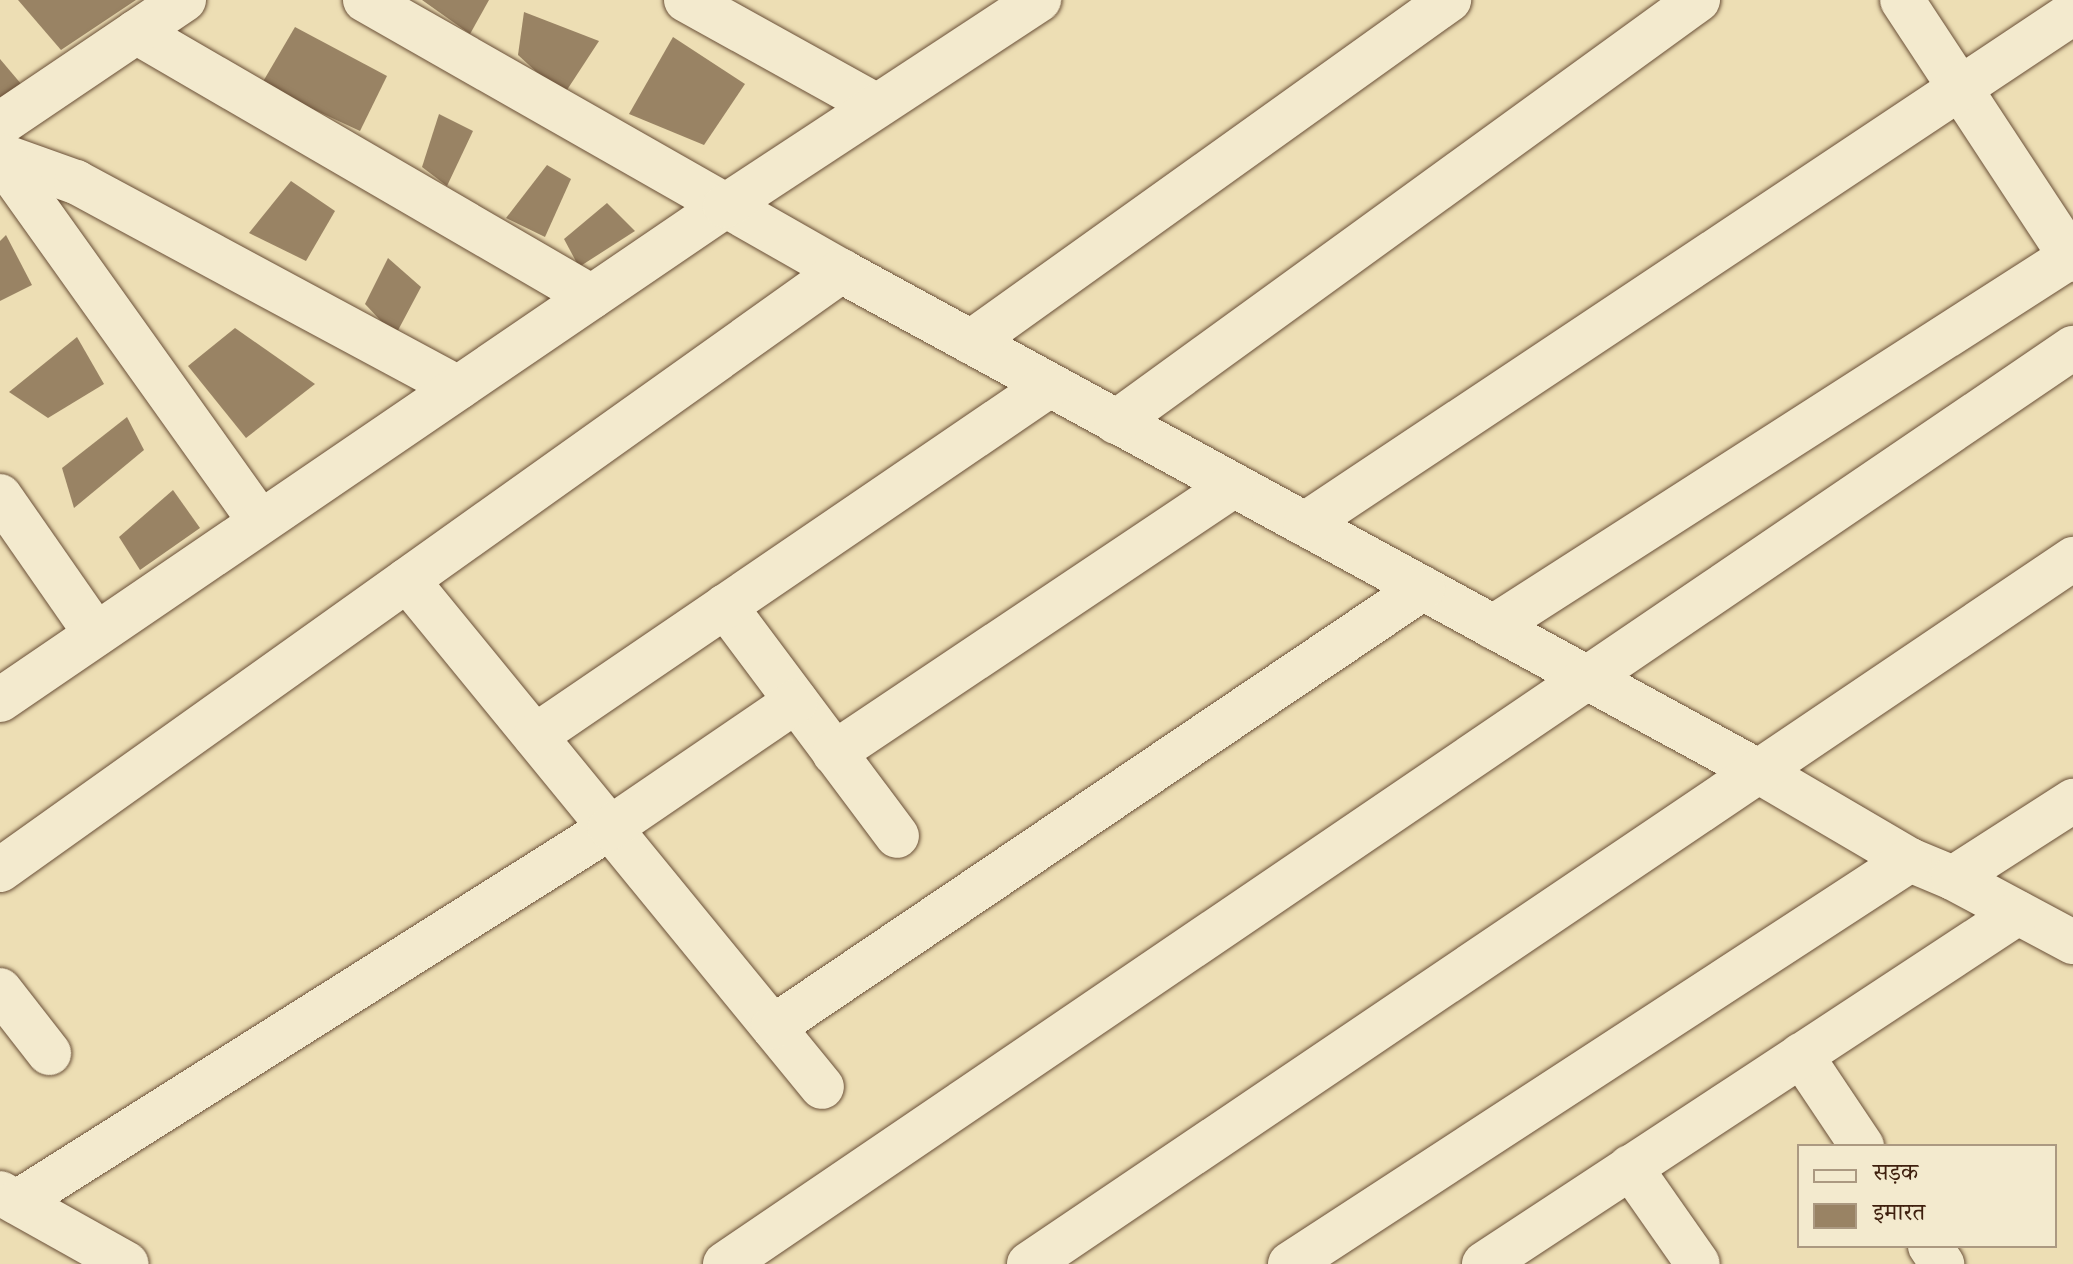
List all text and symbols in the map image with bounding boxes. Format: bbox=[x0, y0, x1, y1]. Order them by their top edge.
legend bbox=[1797, 1144, 2057, 1248]
text: सड़क bbox=[1873, 1157, 1918, 1188]
text: इमारत bbox=[1873, 1197, 1925, 1228]

